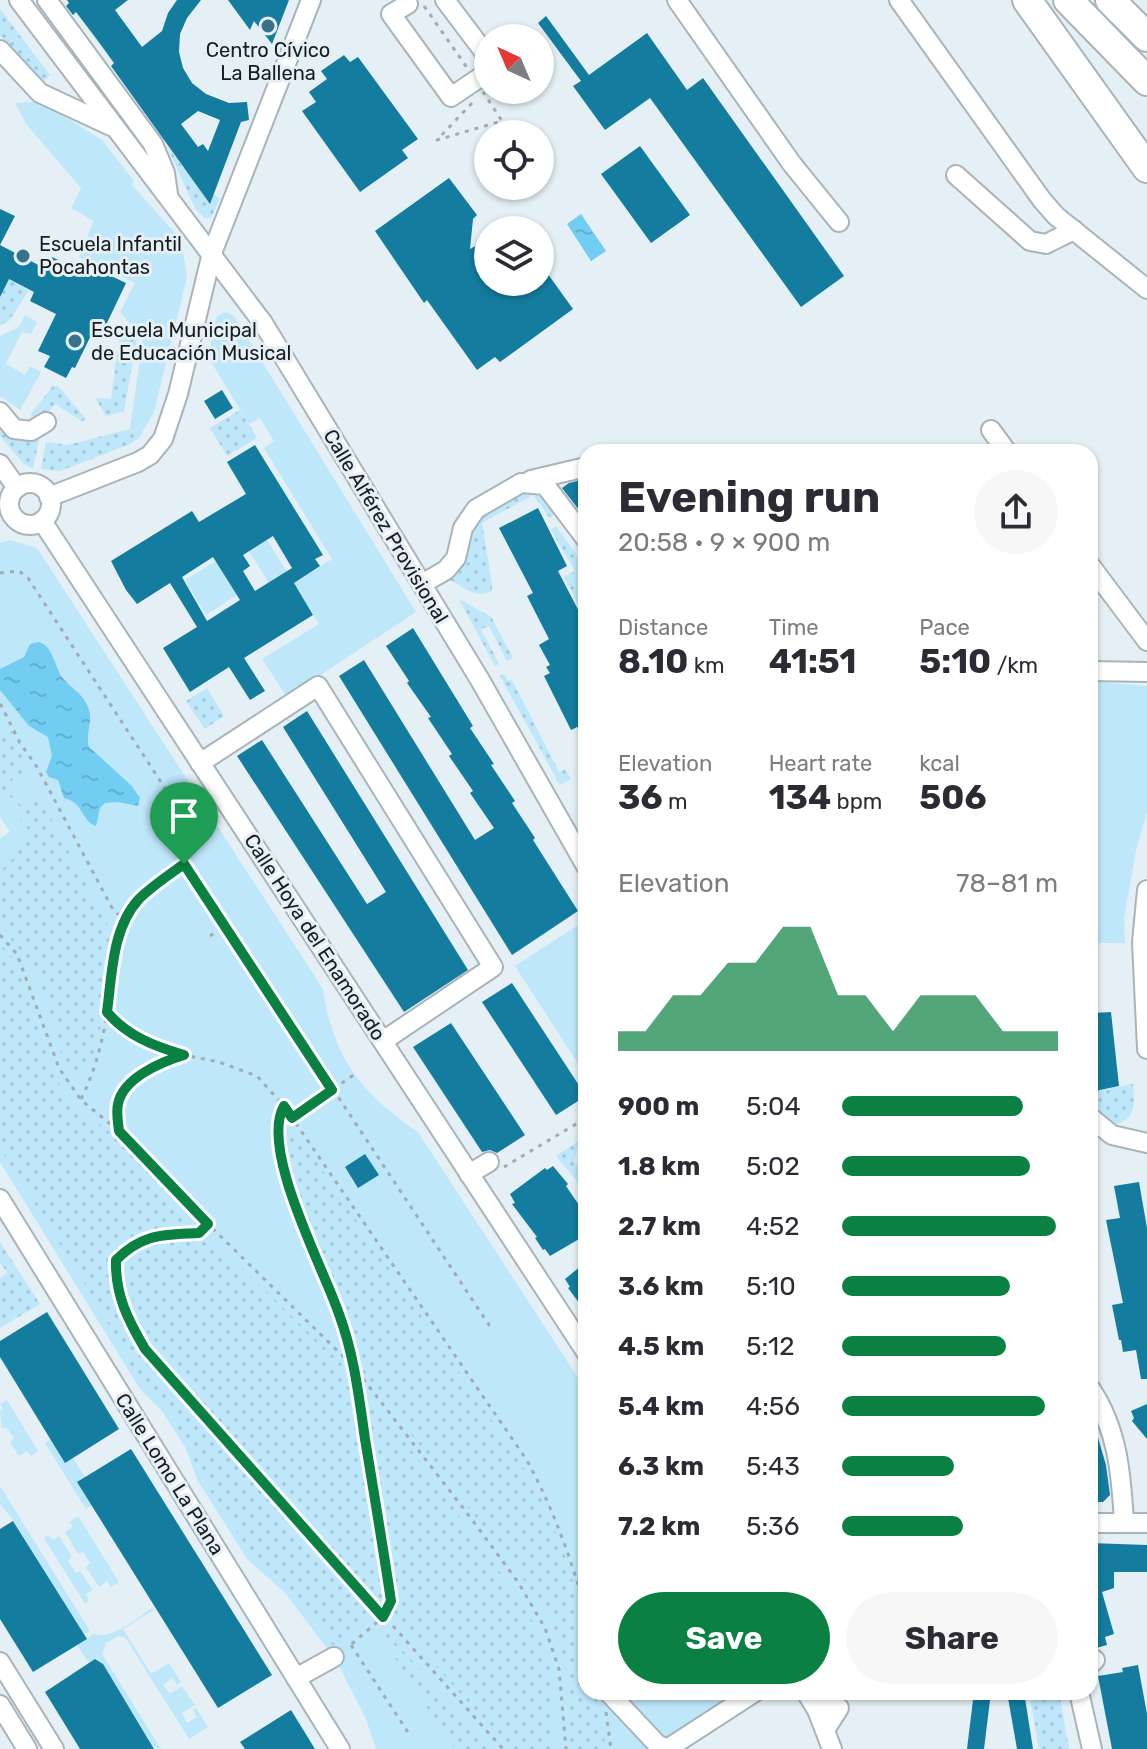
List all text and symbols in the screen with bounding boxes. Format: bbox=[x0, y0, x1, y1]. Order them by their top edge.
marker: Centro Cívico La Ballena bbox=[259, 17, 277, 35]
north arrow bbox=[474, 24, 554, 104]
map controls bbox=[474, 24, 554, 296]
place label: Centro Cívico La Ballena bbox=[206, 38, 330, 85]
button: locate bbox=[474, 120, 554, 200]
button: layers bbox=[474, 216, 554, 296]
place label: Escuela Infantil Pocahontas bbox=[39, 232, 182, 279]
marker: Escuela Infantil Pocahontas bbox=[14, 247, 32, 265]
place label: Escuela Municipal de Educación Musical bbox=[91, 318, 291, 365]
marker: Escuela Municipal de Educación Musical bbox=[66, 332, 84, 350]
street label: Calle Alférez Provisional bbox=[319, 425, 453, 627]
button: share bbox=[974, 470, 1058, 554]
text: Evening run bbox=[618, 471, 880, 523]
text: 20:58 · 9 × 900 m bbox=[618, 527, 830, 558]
text: Distance bbox=[618, 614, 708, 641]
text: Time bbox=[769, 614, 819, 641]
text: Pace bbox=[919, 614, 970, 641]
text: 8.10 bbox=[618, 641, 688, 682]
text: 41:51 bbox=[769, 641, 856, 682]
text: 5:10 bbox=[919, 641, 991, 682]
text: km bbox=[688, 652, 725, 679]
text: /km bbox=[991, 652, 1038, 679]
text: Elevation bbox=[618, 750, 712, 777]
text: Heart rate bbox=[769, 750, 872, 777]
text: kcal bbox=[919, 750, 960, 777]
text: 36 bbox=[618, 777, 663, 818]
text: 134 bbox=[769, 777, 831, 818]
text: 506 bbox=[919, 777, 987, 818]
pin bbox=[150, 782, 218, 864]
text: m bbox=[663, 788, 688, 815]
text: bpm bbox=[831, 788, 882, 815]
icon: arrive bbox=[162, 794, 206, 838]
street label: Calle Hoya del Enamorado bbox=[239, 829, 391, 1045]
text: Elevation bbox=[618, 868, 729, 899]
text: 78–81 m bbox=[956, 868, 1058, 899]
text: 900 m bbox=[618, 1091, 699, 1122]
text: 5:04 bbox=[746, 1091, 801, 1122]
text: 1.8 km bbox=[618, 1151, 700, 1182]
text: 5:02 bbox=[746, 1151, 800, 1182]
text: 2.7 km bbox=[618, 1211, 701, 1242]
text: 4:52 bbox=[746, 1211, 800, 1242]
text: 3.6 km bbox=[618, 1271, 704, 1302]
text: 5:10 bbox=[746, 1271, 796, 1302]
text: 4.5 km bbox=[618, 1331, 704, 1362]
text: 5:12 bbox=[746, 1331, 795, 1362]
street label: Calle Lomo La Plana bbox=[111, 1389, 229, 1559]
text: 5.4 km bbox=[618, 1391, 704, 1422]
text: 4:56 bbox=[746, 1391, 800, 1422]
text: 6.3 km bbox=[618, 1451, 704, 1482]
text: 5:43 bbox=[746, 1451, 800, 1482]
text: 7.2 km bbox=[618, 1511, 700, 1542]
text: 5:36 bbox=[746, 1511, 799, 1542]
button: Save bbox=[618, 1592, 830, 1684]
button: Share bbox=[846, 1592, 1058, 1684]

